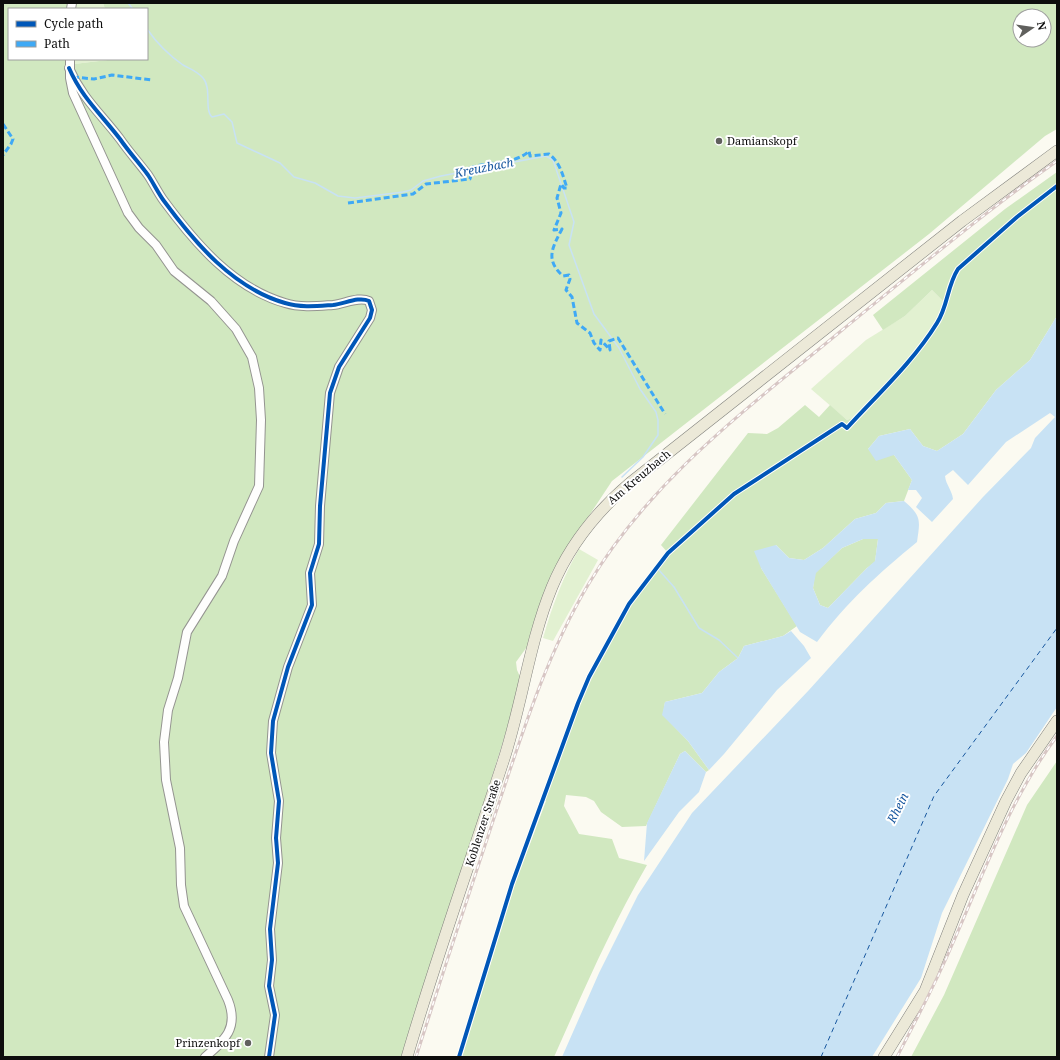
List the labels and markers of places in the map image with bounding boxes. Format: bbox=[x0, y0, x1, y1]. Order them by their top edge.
place label: Damianskopf bbox=[727, 133, 798, 148]
marker: Damianskopf bbox=[714, 136, 724, 146]
place label: Prinzenkopf bbox=[176, 1035, 241, 1050]
marker: Prinzenkopf bbox=[243, 1038, 253, 1048]

